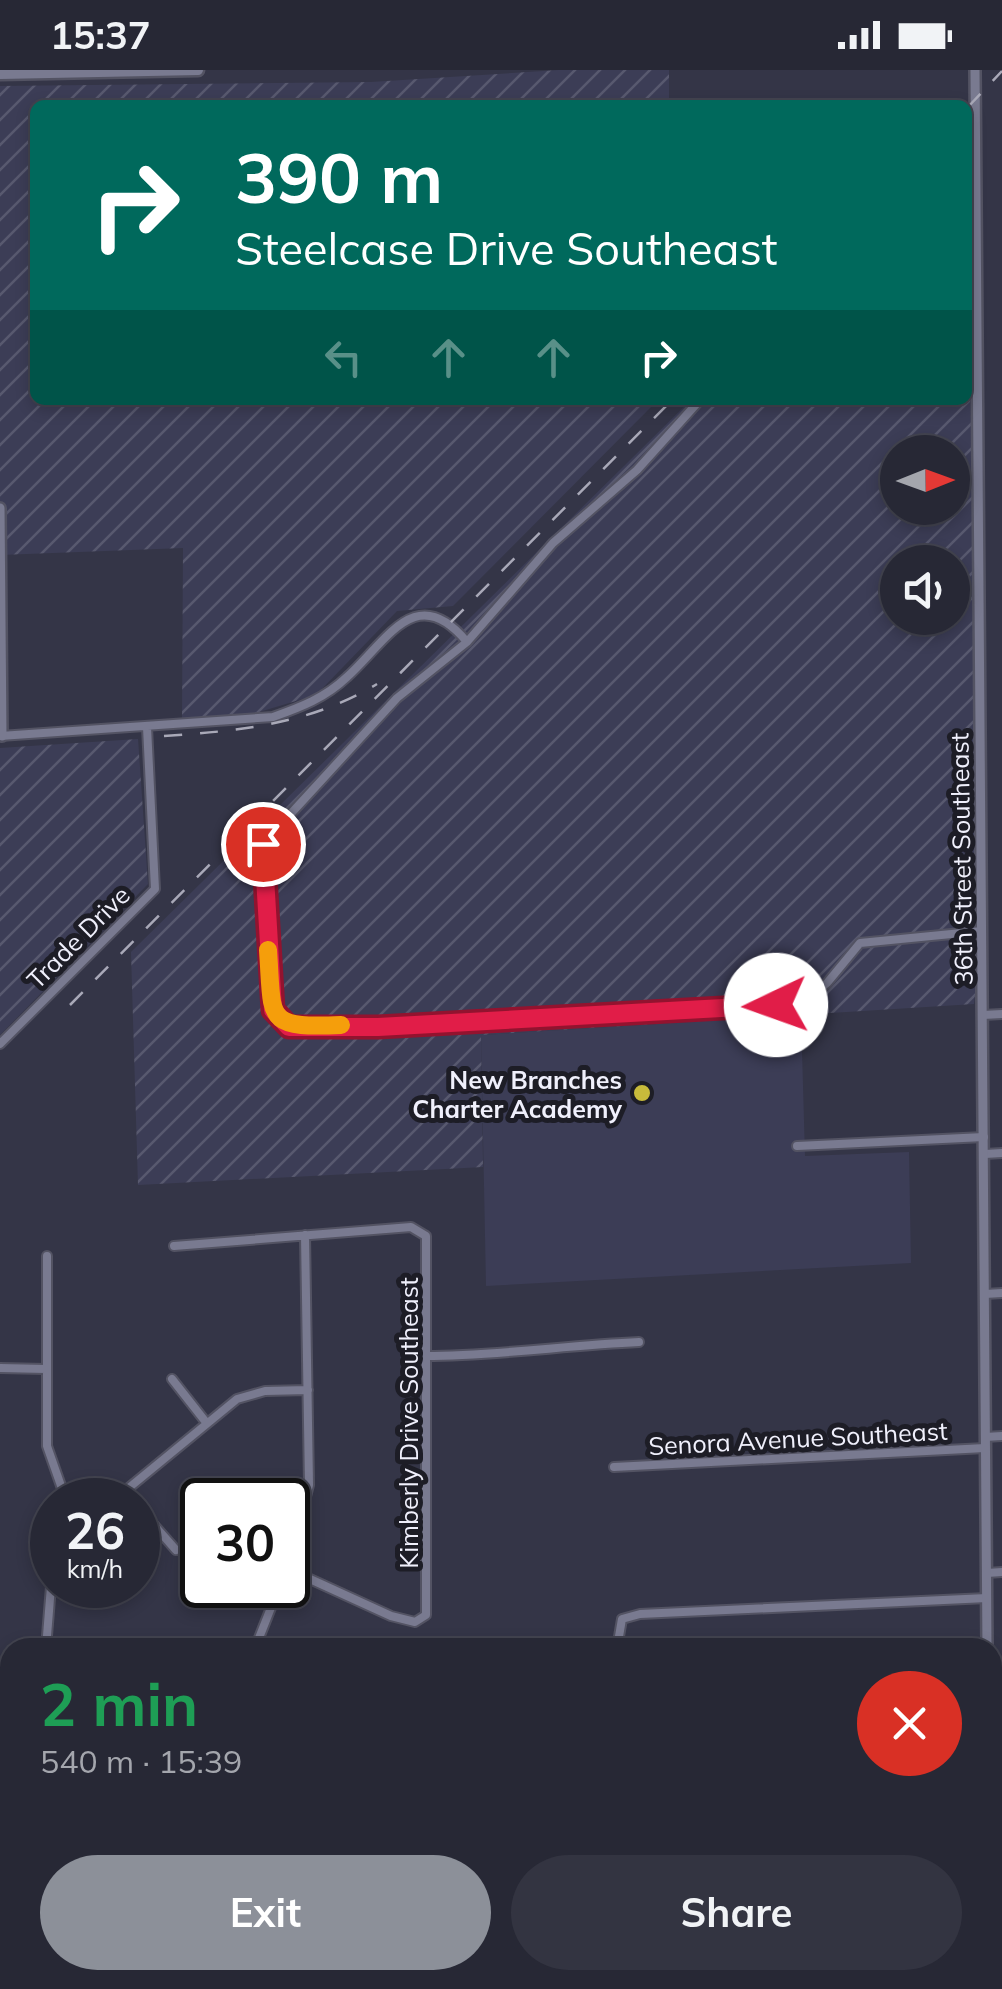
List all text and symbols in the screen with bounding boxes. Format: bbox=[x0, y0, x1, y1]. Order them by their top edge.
text: 15:37 bbox=[50, 11, 151, 59]
text: 390 m bbox=[235, 133, 443, 221]
icon: right bbox=[70, 140, 200, 270]
text: Steelcase Drive Southeast bbox=[235, 220, 777, 276]
icon: left bbox=[316, 330, 371, 385]
icon: ahead bbox=[421, 330, 476, 385]
icon: ahead bbox=[526, 330, 581, 385]
icon: right bbox=[631, 330, 686, 385]
north arrow bbox=[880, 435, 970, 525]
map controls bbox=[880, 435, 970, 635]
button: sound bbox=[880, 545, 970, 635]
street label: 36th Street Southeast bbox=[943, 732, 979, 986]
pin bbox=[221, 802, 306, 887]
icon: arrive bbox=[236, 817, 291, 872]
street label: Trade Drive bbox=[20, 879, 136, 995]
position arrow bbox=[724, 953, 828, 1057]
place label: New Branches Charter Academy bbox=[412, 1064, 622, 1124]
marker: New Branches Charter Academy bbox=[631, 1082, 653, 1104]
street label: Kimberly Drive Southeast bbox=[393, 1277, 424, 1569]
street label: Senora Avenue Southeast bbox=[648, 1415, 949, 1461]
speed limit sign: 30 bbox=[180, 1478, 310, 1608]
text: 26 bbox=[65, 1499, 125, 1562]
text: km/h bbox=[67, 1553, 123, 1584]
text: 2 min bbox=[40, 1666, 198, 1741]
button: close bbox=[857, 1671, 962, 1776]
text: 540 m · 15:39 bbox=[40, 1741, 242, 1781]
button: Exit bbox=[40, 1855, 491, 1970]
button: Share bbox=[511, 1855, 962, 1970]

